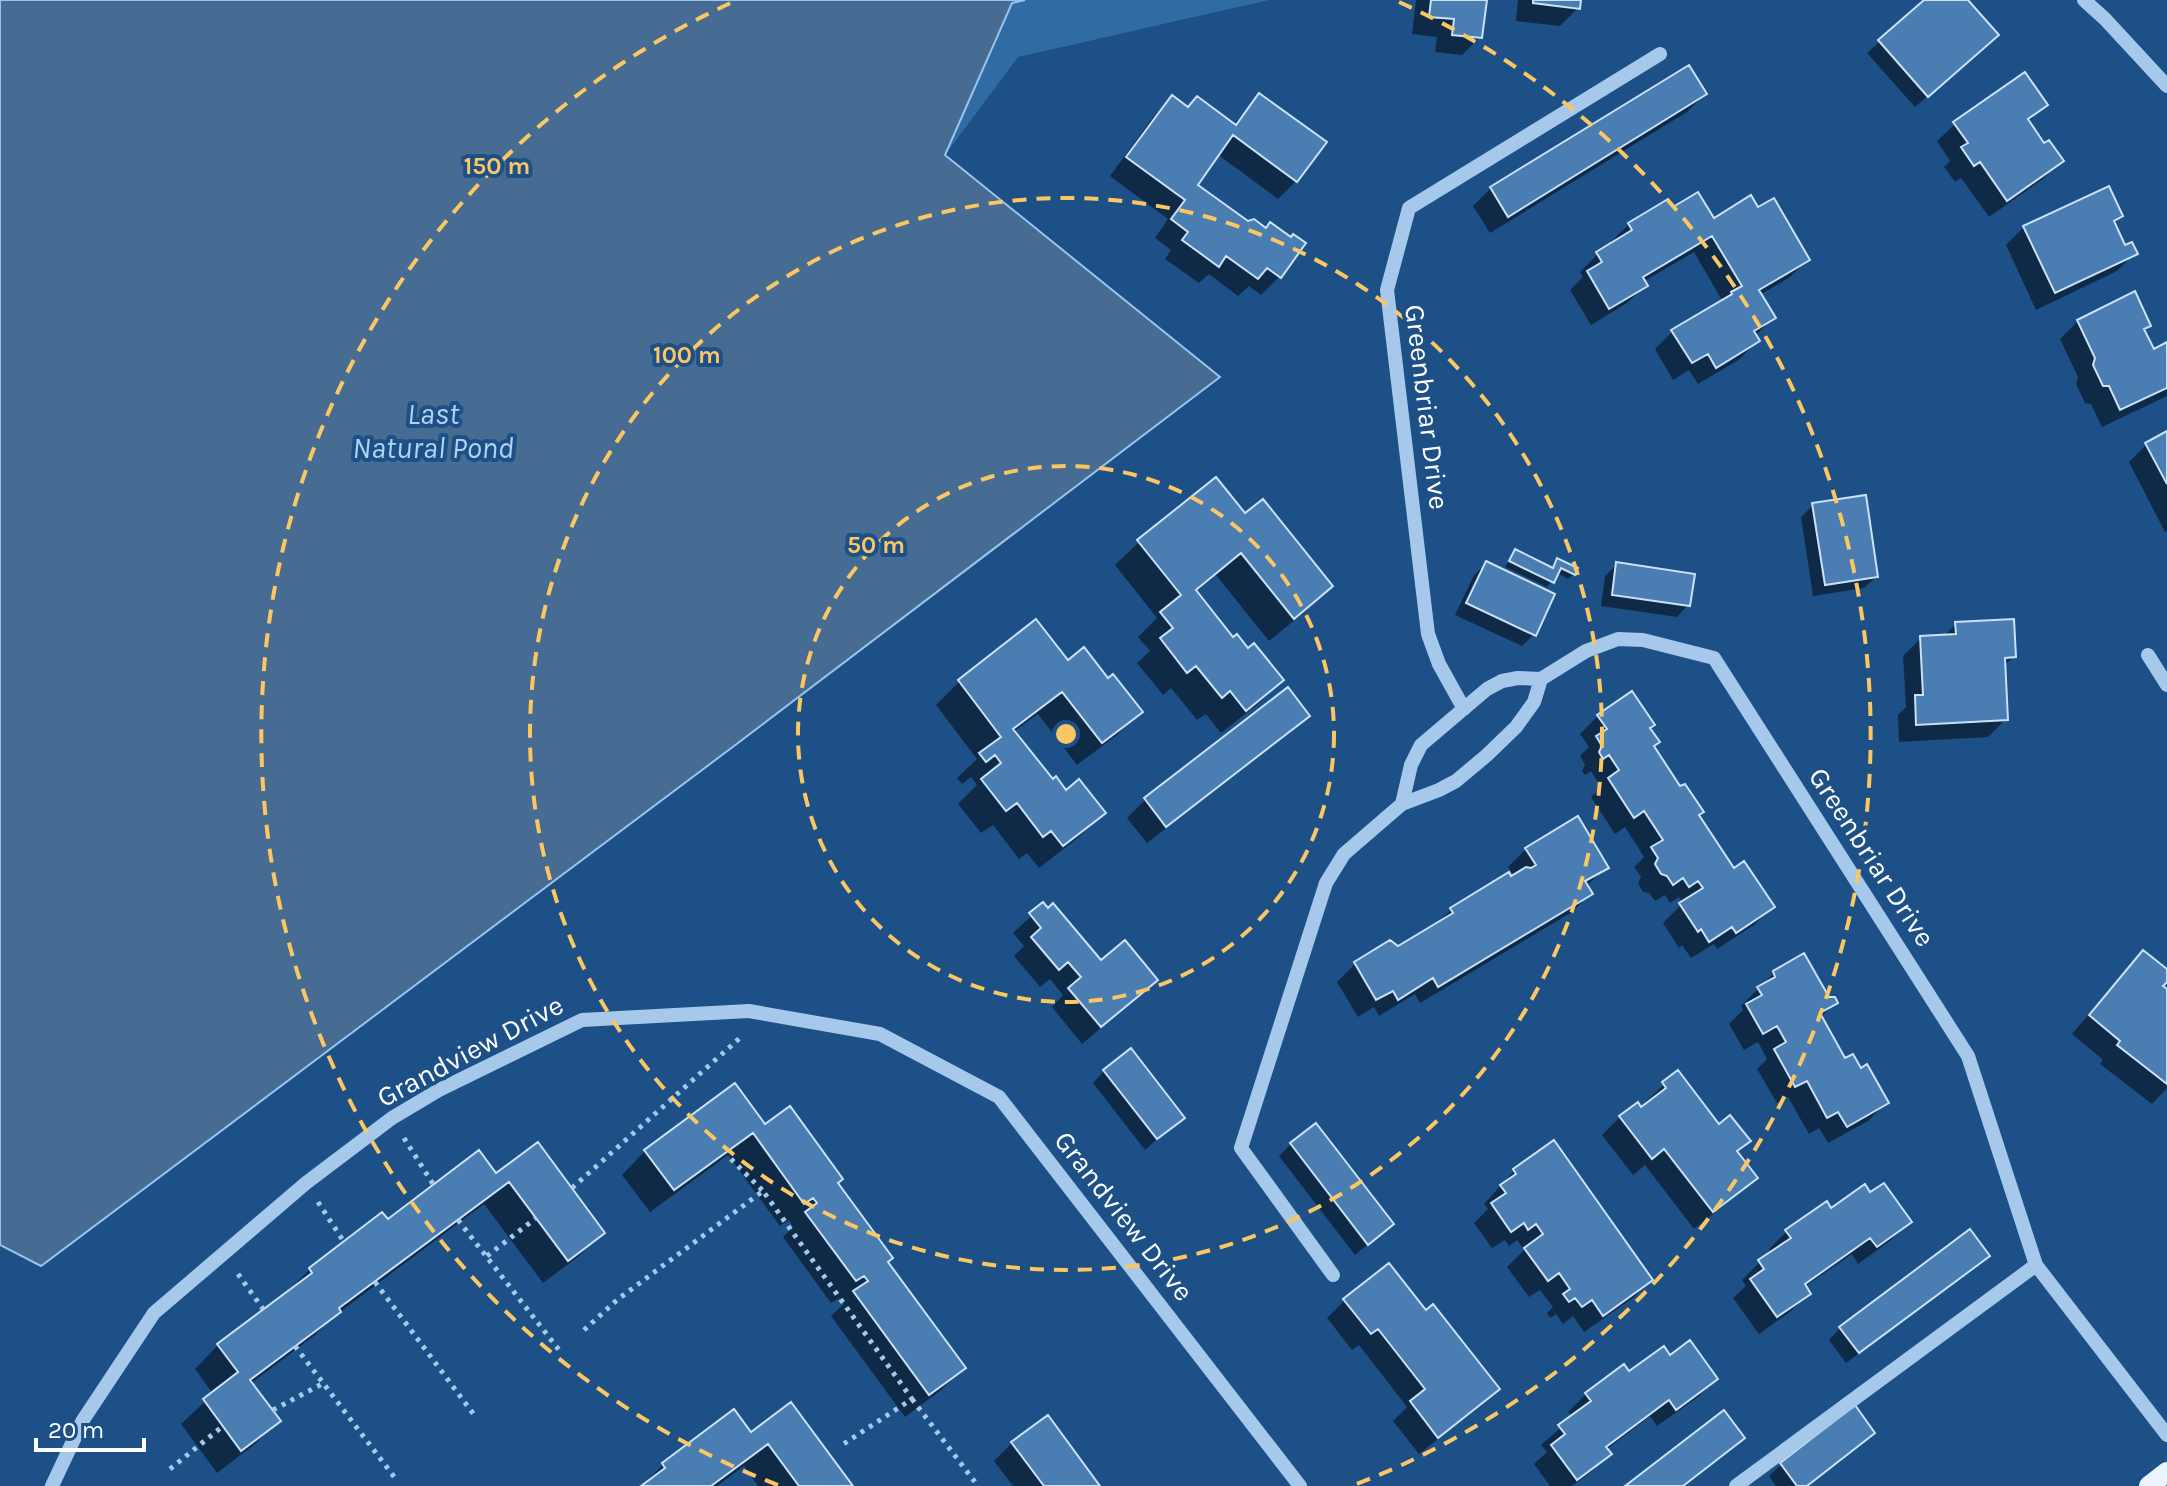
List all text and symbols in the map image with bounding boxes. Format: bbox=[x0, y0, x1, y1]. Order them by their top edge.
text: 150 m bbox=[464, 152, 530, 180]
street label: Greenbriar Drive bbox=[1398, 303, 1456, 511]
text: 100 m bbox=[653, 341, 721, 369]
water label: Last Natural Pond bbox=[352, 396, 514, 466]
text: 50 m bbox=[847, 531, 905, 559]
centre of rings bbox=[1052, 720, 1080, 748]
street label: Greenbriar Drive bbox=[1802, 761, 1942, 953]
street label: Grandview Drive bbox=[371, 988, 569, 1114]
street label: Grandview Drive bbox=[1048, 1125, 1200, 1307]
scale bar bbox=[36, 1402, 144, 1452]
text: 20 m bbox=[48, 1416, 104, 1444]

